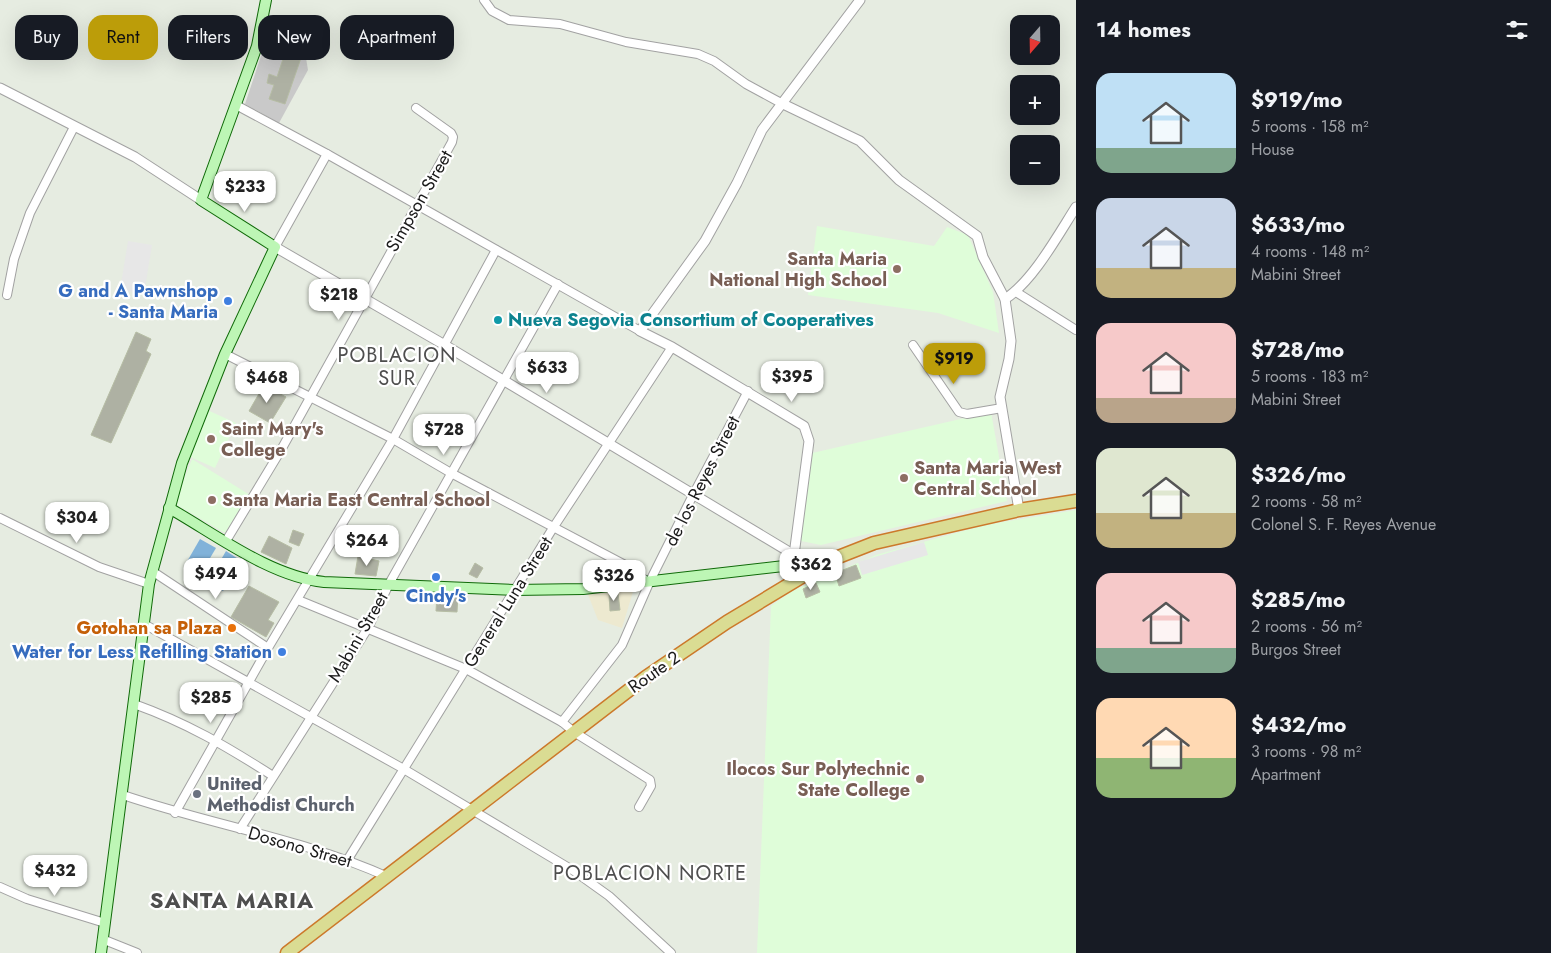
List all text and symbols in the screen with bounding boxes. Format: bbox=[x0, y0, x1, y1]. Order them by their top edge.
chip: Buy bbox=[15, 15, 78, 60]
chip: Rent bbox=[88, 15, 158, 60]
chip: Filters bbox=[168, 15, 248, 60]
chip: New bbox=[258, 15, 330, 60]
chip: Apartment bbox=[340, 15, 454, 60]
north arrow bbox=[1010, 15, 1060, 65]
map controls bbox=[1010, 15, 1060, 185]
text: 14 homes bbox=[1096, 15, 1191, 45]
icon: filters bbox=[1503, 16, 1531, 44]
button: + bbox=[1010, 75, 1060, 125]
text: $919/mo bbox=[1251, 85, 1342, 115]
icon: home bbox=[1136, 93, 1196, 153]
text: 5 rooms · 158 m² bbox=[1251, 115, 1369, 138]
button: − bbox=[1010, 135, 1060, 185]
text: House bbox=[1251, 138, 1294, 161]
street label: Simpson Street bbox=[379, 145, 459, 257]
pin: $233 bbox=[215, 170, 275, 213]
text: $233 bbox=[225, 175, 265, 198]
text: $633/mo bbox=[1251, 210, 1345, 240]
icon: home bbox=[1136, 218, 1196, 278]
text: 4 rooms · 148 m² bbox=[1251, 240, 1369, 263]
place label: Santa Maria National High School bbox=[709, 246, 887, 293]
marker: Santa Maria National High School bbox=[891, 263, 903, 275]
text: Mabini Street bbox=[1251, 263, 1340, 286]
place label: G and A Pawnshop - Santa Maria bbox=[58, 278, 218, 325]
pin: $218 bbox=[309, 278, 369, 321]
text: $218 bbox=[320, 283, 358, 306]
marker: G and A Pawnshop - Santa Maria bbox=[222, 295, 234, 307]
place label: Nueva Segovia Consortium of Cooperatives bbox=[508, 307, 874, 333]
marker: Nueva Segovia Consortium of Cooperatives bbox=[492, 314, 504, 326]
text: $728/mo bbox=[1251, 335, 1344, 365]
district label: POBLACION SUR bbox=[337, 341, 457, 393]
pin: $919 bbox=[924, 342, 984, 385]
icon: home bbox=[1136, 343, 1196, 403]
text: $919 bbox=[934, 347, 974, 370]
pin: $633 bbox=[517, 352, 577, 394]
text: $633 bbox=[527, 356, 567, 379]
pin: $395 bbox=[762, 360, 822, 403]
pin: $468 bbox=[237, 362, 297, 404]
text: $395 bbox=[772, 365, 812, 388]
text: 5 rooms · 183 m² bbox=[1251, 365, 1368, 388]
text: $468 bbox=[246, 366, 288, 389]
text: Mabini Street bbox=[1251, 388, 1340, 411]
street label: de los Reyes Street bbox=[658, 411, 746, 551]
pin: $728 bbox=[414, 414, 474, 456]
place label: Saint Mary's College bbox=[221, 416, 323, 463]
text: $728 bbox=[424, 418, 464, 441]
marker: Saint Mary's College bbox=[205, 433, 217, 445]
place label: Santa Maria West Central School bbox=[914, 455, 1062, 502]
text: $326/mo bbox=[1251, 460, 1346, 490]
icon: home bbox=[1136, 468, 1196, 528]
marker: Santa Maria West Central School bbox=[898, 472, 910, 484]
place label: Santa Maria East Central School bbox=[222, 487, 490, 513]
text: 2 rooms · 58 m² bbox=[1251, 490, 1362, 513]
marker: Santa Maria East Central School bbox=[206, 494, 218, 506]
pin: $304 bbox=[47, 502, 107, 544]
text: $304 bbox=[56, 506, 98, 529]
text: Colonel S. F. Reyes Avenue bbox=[1251, 513, 1436, 536]
pin: $264 bbox=[337, 524, 397, 567]
text: $264 bbox=[346, 529, 388, 552]
street label: General Luna Street bbox=[457, 531, 559, 672]
pin: $362 bbox=[781, 548, 841, 591]
text: $362 bbox=[790, 553, 832, 576]
pin: $494 bbox=[186, 558, 246, 600]
pin: $326 bbox=[584, 560, 644, 602]
text: $494 bbox=[195, 562, 238, 585]
text: $326 bbox=[593, 564, 635, 587]
marker: Cindy's bbox=[430, 571, 442, 583]
place label: Cindy's bbox=[406, 583, 466, 609]
text: $285/mo bbox=[1251, 585, 1345, 615]
street label: Mabini Street bbox=[322, 586, 395, 687]
icon: home bbox=[1136, 593, 1196, 653]
place label: Gotohan sa Plaza bbox=[77, 615, 222, 641]
text: 2 rooms · 56 m² bbox=[1251, 615, 1362, 638]
marker: Gotohan sa Plaza bbox=[226, 622, 238, 634]
text: Burgos Street bbox=[1251, 638, 1341, 661]
place label: Water for Less Refilling Station bbox=[12, 639, 272, 665]
street label: Route 2 bbox=[623, 645, 685, 699]
marker: Water for Less Refilling Station bbox=[276, 646, 288, 658]
pin: $285 bbox=[181, 682, 241, 724]
text: $285 bbox=[191, 686, 231, 709]
text: $432/mo bbox=[1251, 710, 1346, 740]
icon: home bbox=[1136, 718, 1196, 778]
text: 3 rooms · 98 m² bbox=[1251, 740, 1361, 763]
place label: Ilocos Sur Polytechnic State College bbox=[726, 756, 910, 803]
text: Apartment bbox=[1251, 763, 1321, 786]
place label: United Methodist Church bbox=[207, 771, 355, 818]
marker: Ilocos Sur Polytechnic State College bbox=[914, 773, 926, 785]
marker: United Methodist Church bbox=[191, 788, 203, 800]
street label: Dosono Street bbox=[245, 820, 356, 874]
pin: $432 bbox=[25, 854, 85, 897]
text: $432 bbox=[34, 859, 76, 882]
district label: POBLACION NORTE bbox=[553, 859, 747, 888]
district label: SANTA MARIA bbox=[150, 884, 314, 916]

